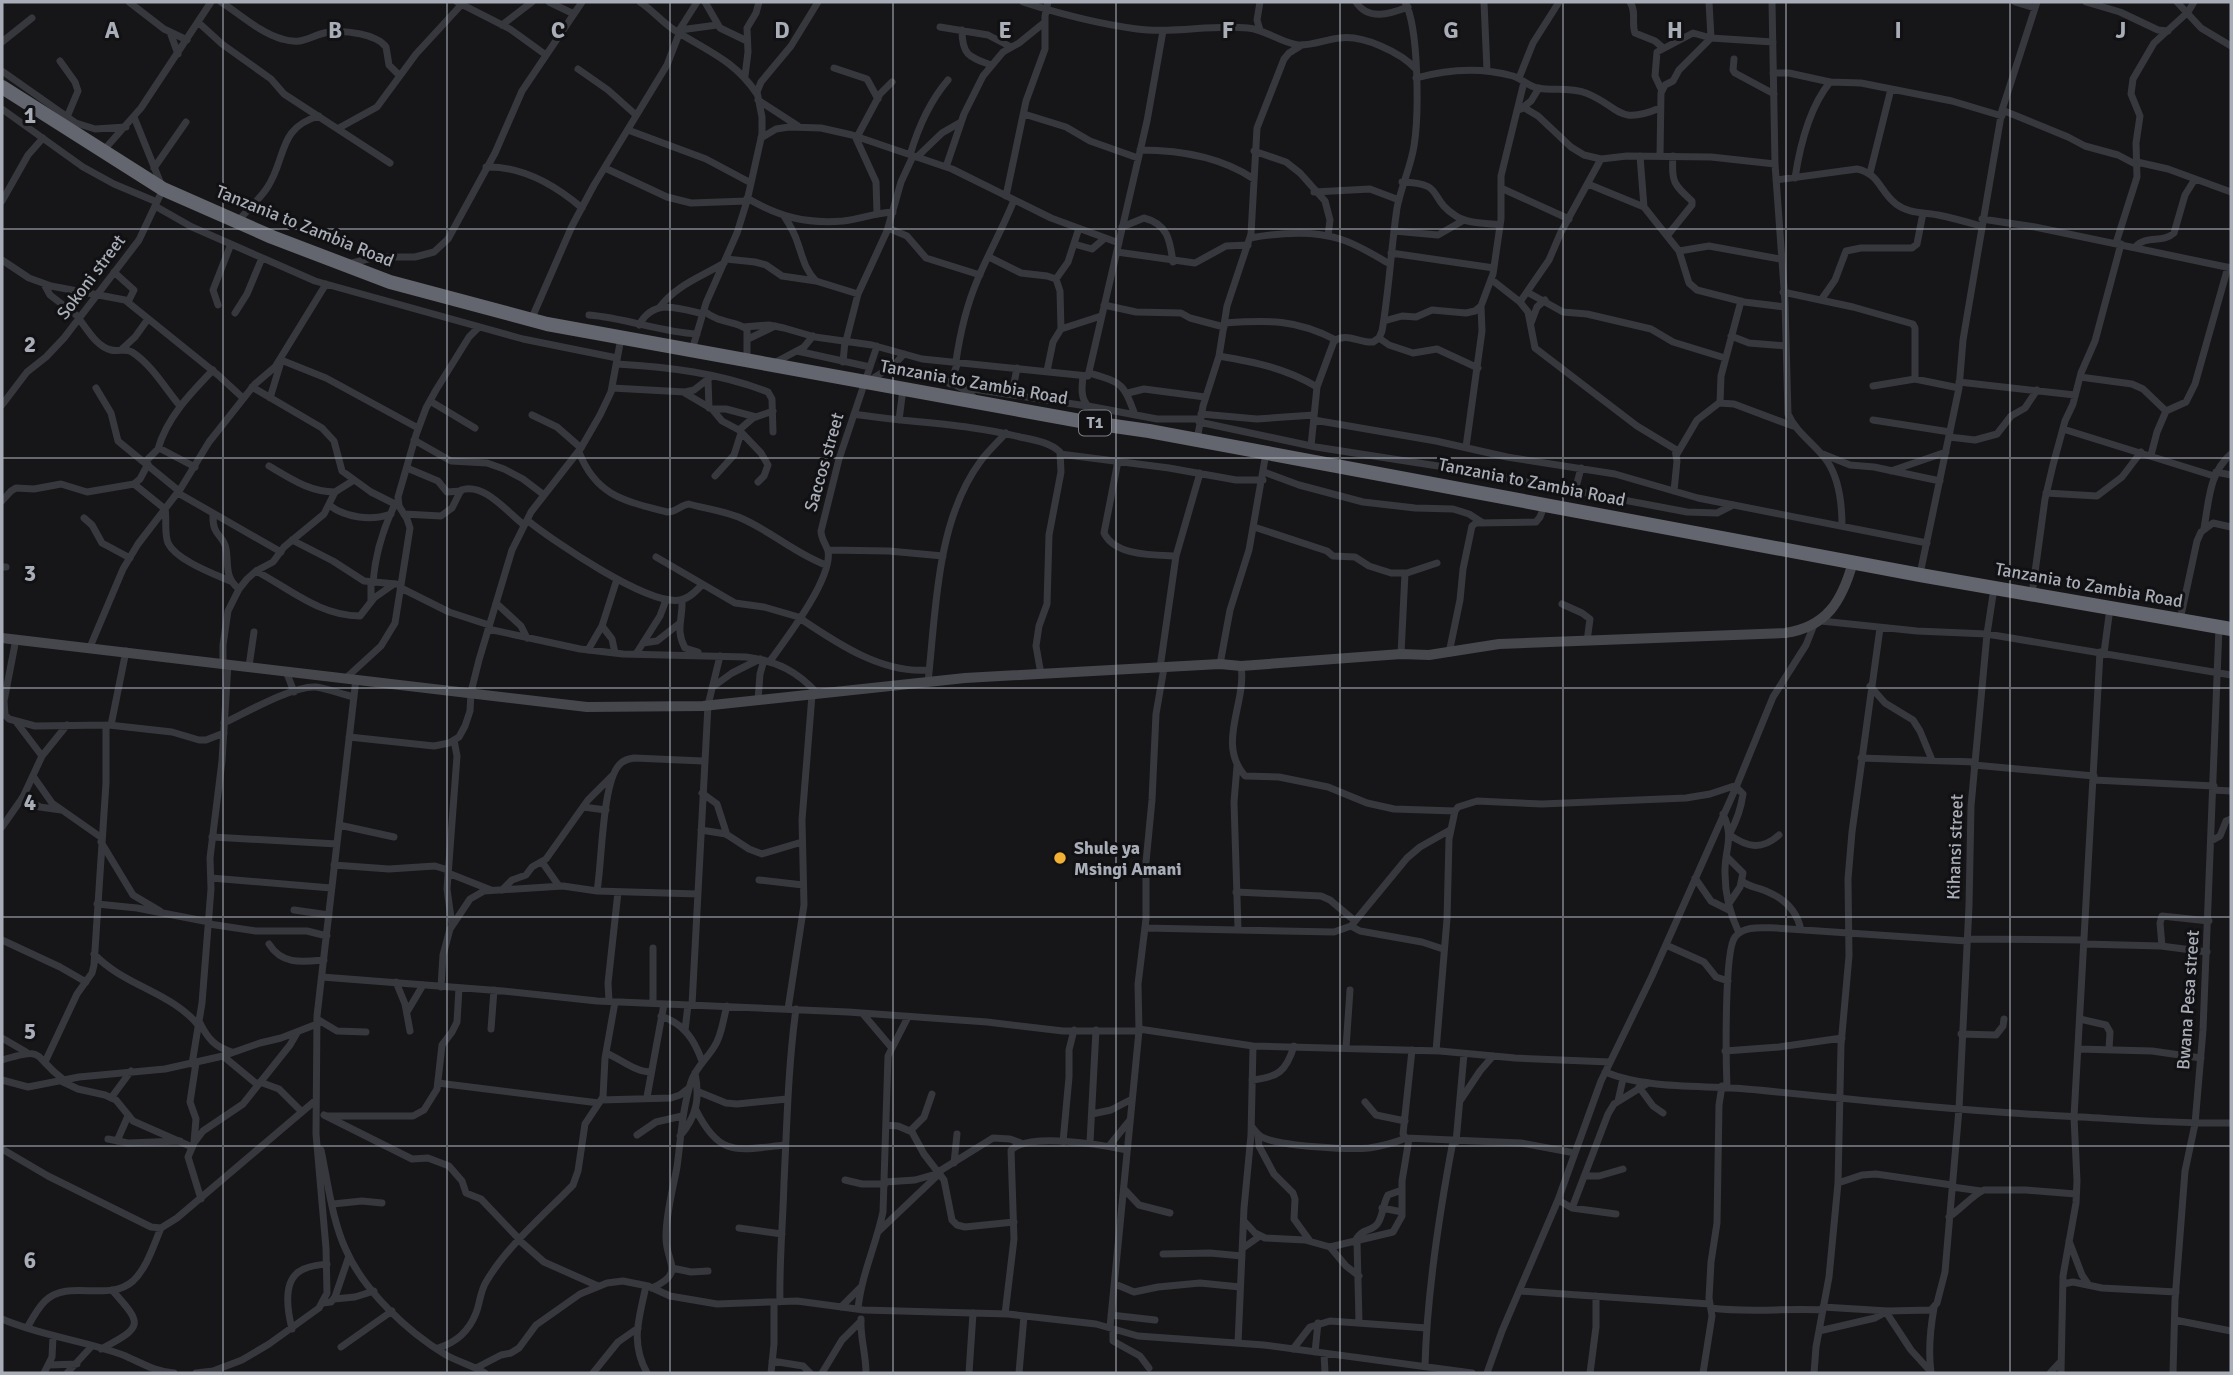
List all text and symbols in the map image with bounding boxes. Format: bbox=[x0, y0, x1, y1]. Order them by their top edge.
text: A bbox=[105, 16, 120, 45]
text: B bbox=[328, 16, 342, 45]
text: C bbox=[551, 16, 565, 45]
text: D bbox=[774, 16, 790, 45]
text: E bbox=[998, 16, 1012, 45]
text: F bbox=[1222, 16, 1234, 45]
text: G bbox=[1443, 16, 1459, 45]
text: H bbox=[1667, 16, 1683, 45]
text: I bbox=[1894, 16, 1902, 45]
text: J bbox=[2116, 16, 2126, 45]
text: 1 bbox=[24, 101, 36, 130]
street label: Tanzania to Zambia Road bbox=[213, 180, 397, 272]
street label: Sokoni street bbox=[52, 230, 130, 324]
text: 2 bbox=[24, 330, 36, 359]
street label: Tanzania to Zambia Road bbox=[878, 355, 1070, 409]
street label: Saccos street bbox=[799, 410, 849, 514]
road number: T1 bbox=[1079, 410, 1111, 436]
street label: Tanzania to Zambia Road bbox=[1437, 453, 1627, 511]
street label: Tanzania to Zambia Road bbox=[1993, 558, 2185, 612]
text: 3 bbox=[24, 559, 36, 588]
text: 4 bbox=[24, 788, 36, 817]
street label: Kihansi street bbox=[1942, 794, 1968, 900]
place label: Shule ya Msingi Amani bbox=[1074, 837, 1182, 880]
marker: Shule ya Msingi Amani bbox=[1052, 850, 1068, 866]
street label: Bwana Pesa street bbox=[2172, 929, 2204, 1071]
text: 5 bbox=[24, 1017, 36, 1046]
text: 6 bbox=[24, 1246, 36, 1275]

